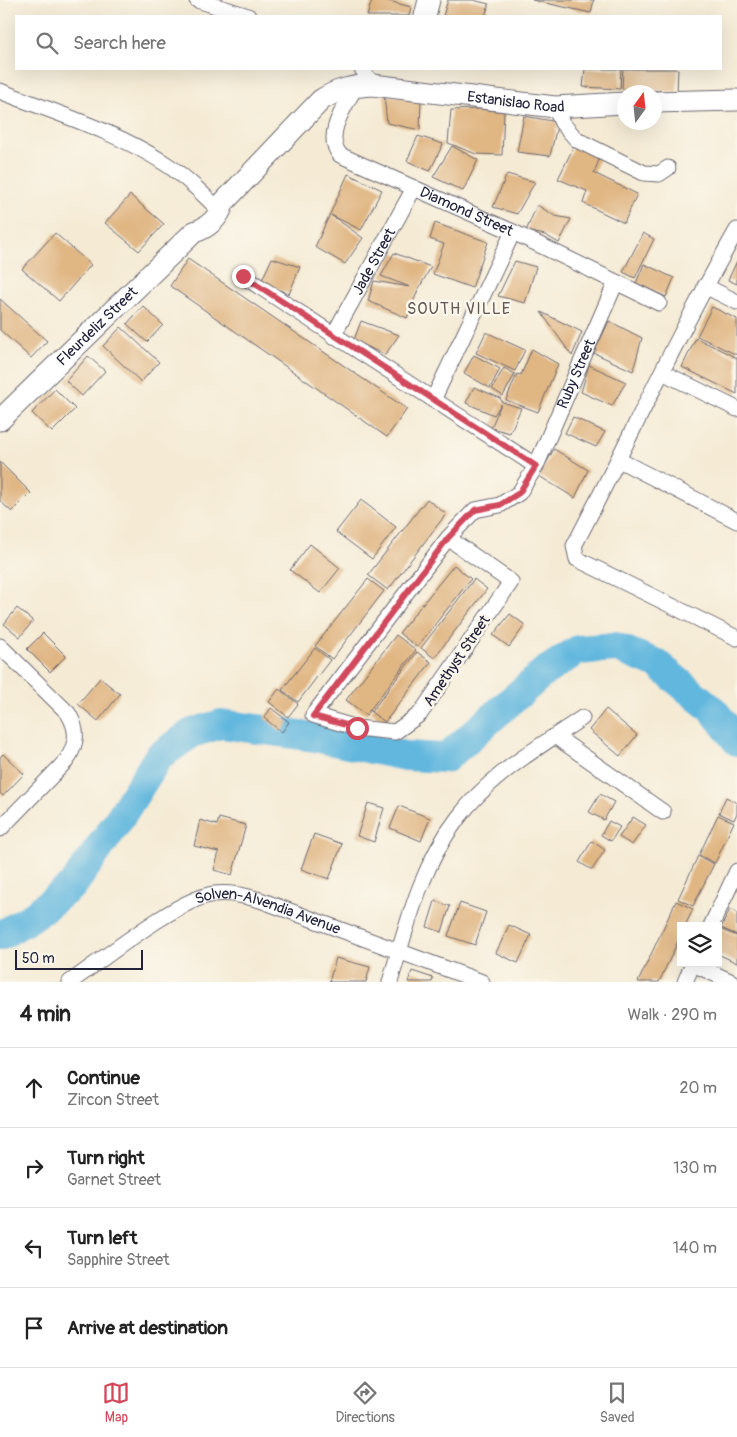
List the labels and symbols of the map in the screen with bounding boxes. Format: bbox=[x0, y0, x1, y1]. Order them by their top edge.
north arrow bbox=[617, 85, 662, 130]
street label: Estanislao Road bbox=[466, 87, 565, 117]
street label: Diamond Street bbox=[417, 182, 517, 241]
street label: Jade Street bbox=[348, 224, 400, 298]
route end bbox=[232, 265, 255, 288]
street label: Fleurdeliz Street bbox=[52, 282, 142, 370]
district label: SOUTH VILLE bbox=[407, 299, 511, 319]
street label: Ruby Street bbox=[553, 335, 600, 412]
street label: Amethyst Street bbox=[419, 611, 495, 710]
route start bbox=[346, 717, 369, 740]
street label: Solven-Alvendia Avenue bbox=[192, 884, 344, 939]
scale bar bbox=[15, 947, 142, 970]

